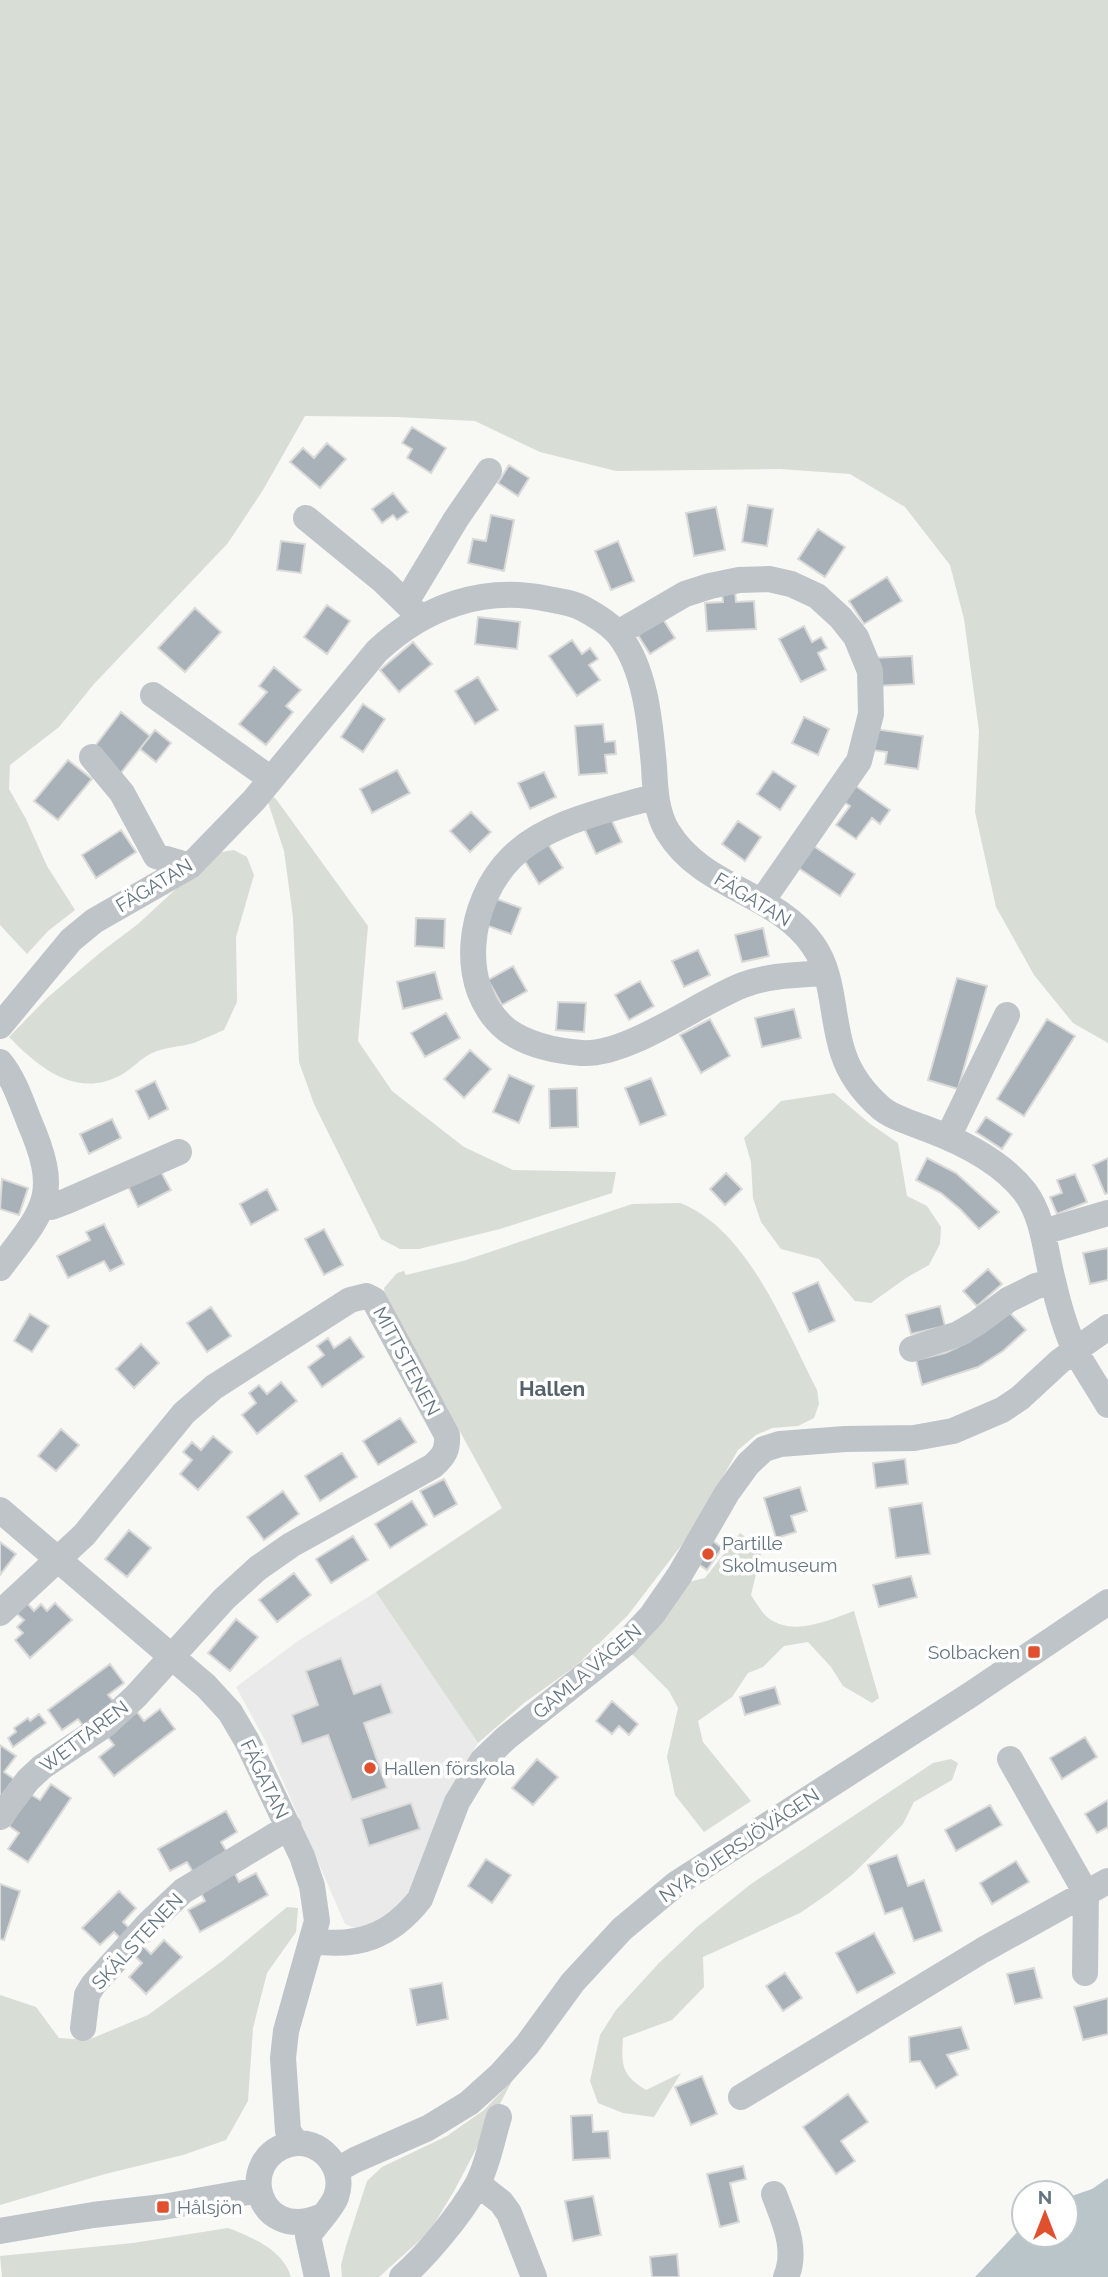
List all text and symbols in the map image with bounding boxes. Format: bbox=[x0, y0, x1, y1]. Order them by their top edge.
street label: FÄGATAN bbox=[112, 854, 196, 916]
street label: FÄGATAN bbox=[711, 868, 795, 930]
street label: MITTSTENEN bbox=[369, 1303, 445, 1419]
district label: Hallen bbox=[519, 1376, 585, 1401]
place label: Partille Skolmuseum bbox=[722, 1532, 837, 1576]
marker: Partille Skolmuseum bbox=[700, 1546, 716, 1562]
street label: GAMLA VÄGEN bbox=[528, 1619, 646, 1723]
place label: Solbacken bbox=[928, 1641, 1020, 1663]
marker: Solbacken bbox=[1026, 1644, 1042, 1660]
street label: WETTAREN bbox=[36, 1696, 132, 1776]
street label: FÄGATAN bbox=[236, 1736, 294, 1822]
place label: Hallen förskola bbox=[384, 1757, 515, 1779]
marker: Hallen förskola bbox=[362, 1760, 378, 1776]
street label: NYA ÖJERSJÖVÄGEN bbox=[655, 1783, 823, 1907]
street label: SKÄLSTENEN bbox=[87, 1888, 187, 1994]
north arrow bbox=[1010, 2179, 1080, 2249]
text: N bbox=[1038, 2186, 1052, 2208]
place label: Hålsjön bbox=[177, 2196, 242, 2218]
marker: Hålsjön bbox=[155, 2199, 171, 2215]

